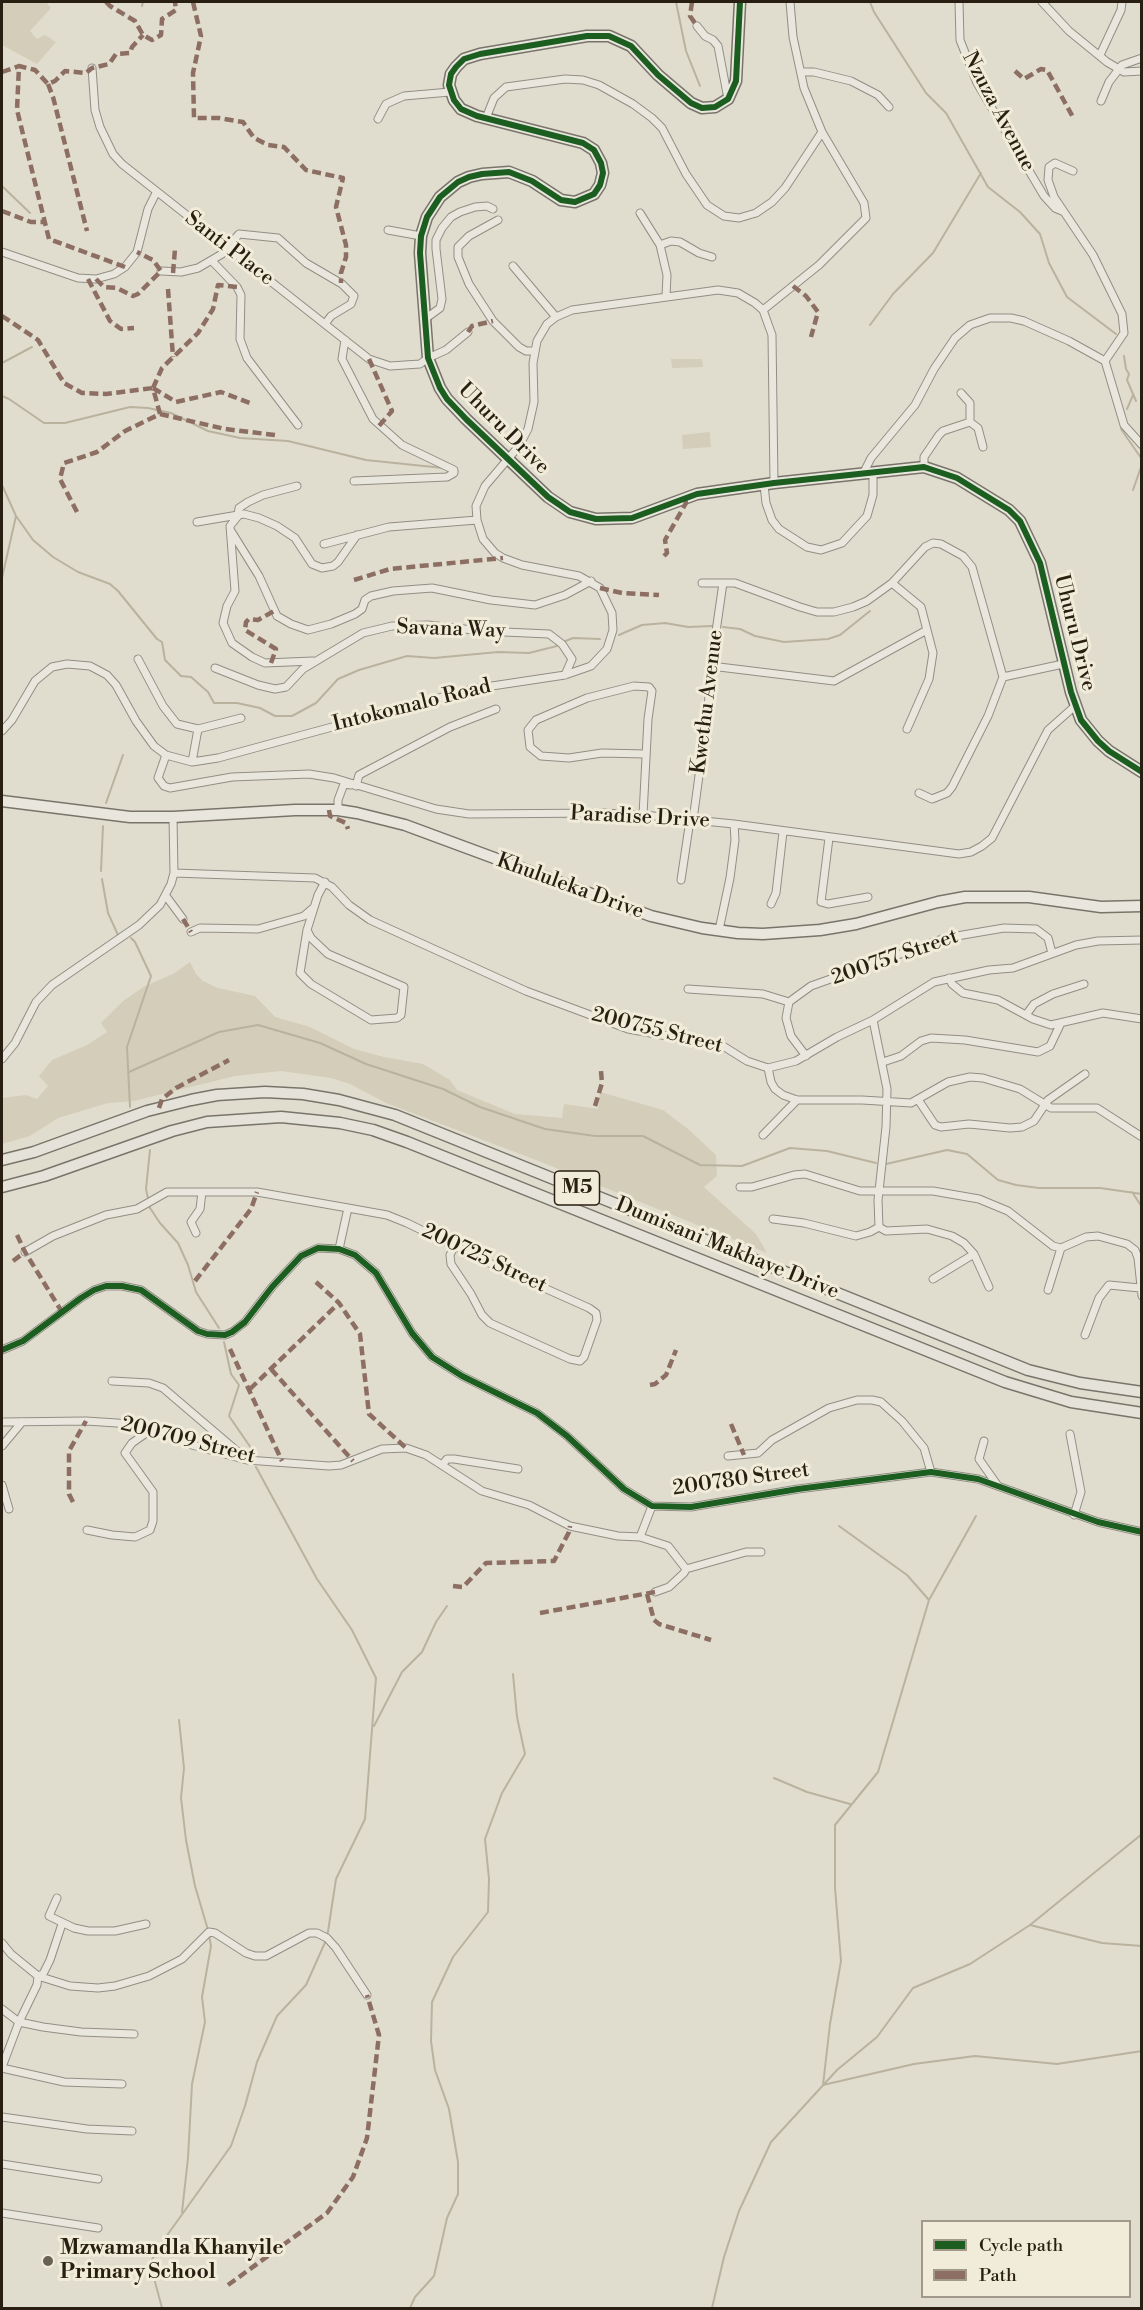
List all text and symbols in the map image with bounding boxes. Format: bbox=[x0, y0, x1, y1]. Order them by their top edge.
street label: Nzuza Avenue bbox=[956, 48, 1040, 176]
street label: Santi Place bbox=[179, 206, 279, 292]
street label: Uhuru Drive bbox=[452, 378, 554, 480]
street label: Uhuru Drive bbox=[1047, 572, 1101, 694]
street label: Savana Way bbox=[396, 615, 506, 645]
street label: Kwethu Avenue bbox=[687, 628, 729, 776]
street label: Intokomalo Road bbox=[330, 674, 494, 738]
street label: Paradise Drive bbox=[569, 802, 711, 834]
street label: Khululeka Drive bbox=[493, 849, 647, 925]
street label: 200757 Street bbox=[828, 925, 962, 991]
street label: 200755 Street bbox=[589, 1003, 725, 1059]
road number: M5 bbox=[554, 1171, 600, 1205]
street label: Dumisani Makhaye Drive bbox=[612, 1193, 842, 1305]
street label: 200725 Street bbox=[418, 1219, 550, 1299]
street label: 200709 Street bbox=[118, 1412, 258, 1470]
street label: 200780 Street bbox=[671, 1458, 811, 1502]
legend bbox=[921, 2220, 1131, 2298]
text: Cycle path bbox=[979, 2234, 1063, 2257]
place label: Mzwamandla Khanyile Primary School bbox=[60, 2236, 283, 2286]
marker: Mzwamandla Khanyile Primary School bbox=[41, 2254, 55, 2268]
text: Path bbox=[979, 2264, 1017, 2287]

